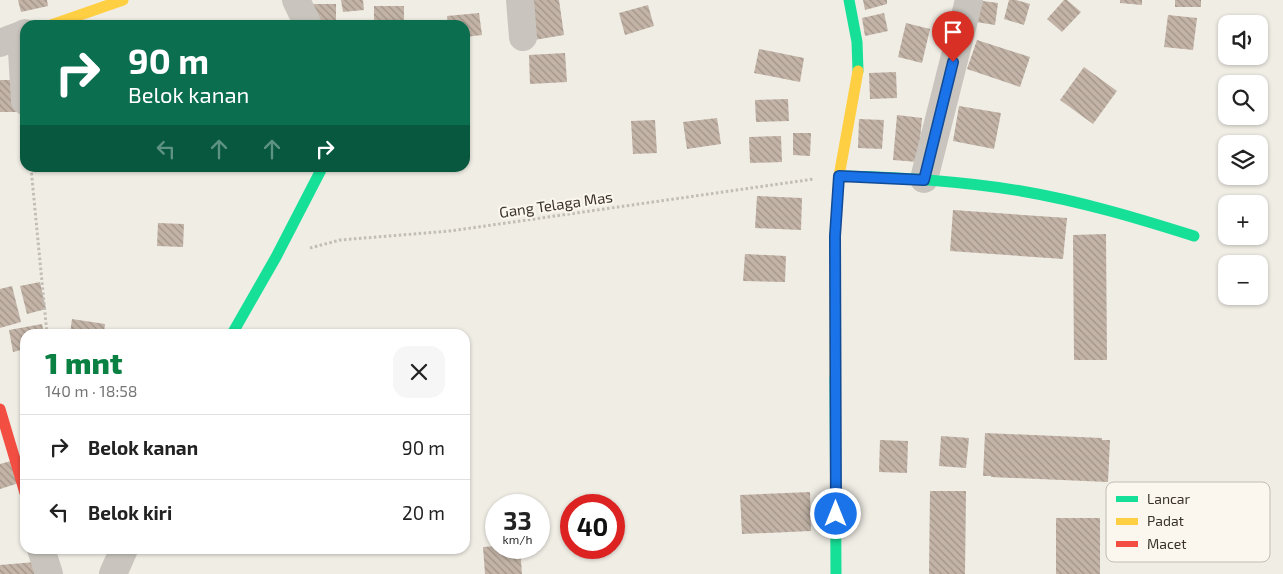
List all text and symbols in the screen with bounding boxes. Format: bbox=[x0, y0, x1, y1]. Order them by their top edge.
pin bbox=[932, 11, 974, 62]
map controls bbox=[1218, 15, 1268, 305]
button: sound bbox=[1218, 15, 1268, 65]
icon: arrive bbox=[939, 18, 967, 46]
text: 90 m bbox=[128, 39, 209, 81]
icon: right bbox=[45, 40, 110, 105]
button: search bbox=[1218, 75, 1268, 125]
text: Belok kanan bbox=[128, 81, 249, 107]
icon: left bbox=[152, 135, 180, 163]
icon: ahead bbox=[205, 135, 233, 163]
icon: ahead bbox=[258, 135, 286, 163]
icon: right bbox=[311, 135, 339, 163]
button: layers bbox=[1218, 135, 1268, 185]
street label: Gang Telaga Mas bbox=[498, 187, 614, 221]
button: + bbox=[1218, 195, 1268, 245]
button: − bbox=[1218, 255, 1268, 305]
text: 1 mnt bbox=[45, 344, 123, 380]
button: close bbox=[393, 346, 445, 398]
text: 140 m · 18:58 bbox=[45, 381, 138, 400]
icon: right bbox=[45, 433, 73, 461]
text: Belok kanan bbox=[88, 436, 198, 459]
text: 90 m bbox=[402, 436, 445, 459]
legend bbox=[1106, 482, 1270, 562]
position arrow bbox=[809, 487, 861, 539]
text: Lancar bbox=[1147, 490, 1191, 507]
speed limit sign: 40 bbox=[560, 494, 625, 559]
icon: left bbox=[45, 498, 73, 526]
text: Belok kiri bbox=[88, 501, 172, 524]
text: 20 m bbox=[402, 501, 445, 524]
text: 33 bbox=[503, 505, 532, 535]
text: Padat bbox=[1147, 512, 1184, 529]
text: km/h bbox=[503, 532, 532, 546]
text: Macet bbox=[1147, 535, 1187, 552]

